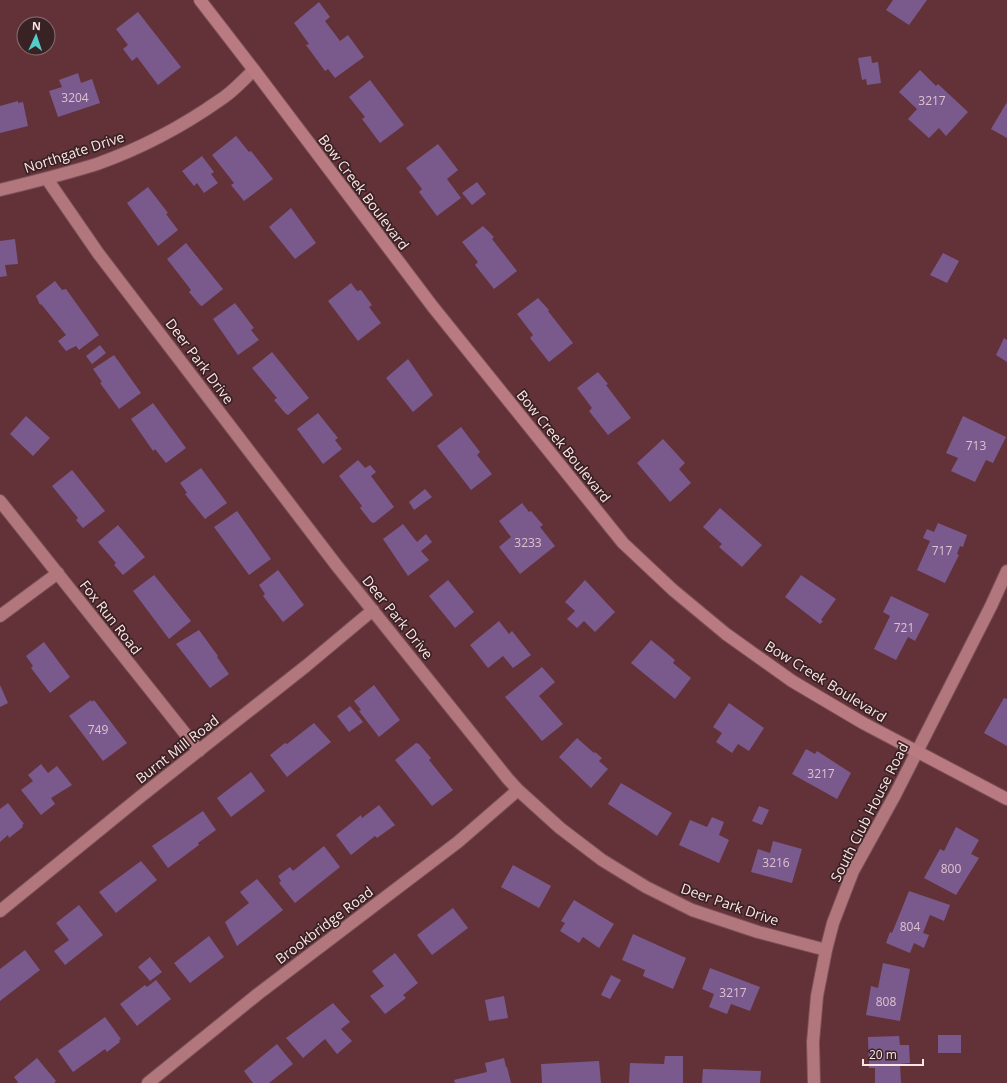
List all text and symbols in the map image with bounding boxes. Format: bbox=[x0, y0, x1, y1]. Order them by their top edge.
north arrow bbox=[16, 16, 56, 56]
text: N bbox=[32, 18, 41, 33]
house number: 3204 bbox=[61, 89, 89, 106]
house number: 3217 bbox=[918, 92, 946, 109]
street label: Northgate Drive bbox=[21, 127, 127, 177]
street label: Bow Creek Boulevard bbox=[314, 130, 414, 254]
street label: Deer Park Drive bbox=[162, 314, 238, 408]
street label: Bow Creek Boulevard bbox=[513, 386, 615, 506]
house number: 713 bbox=[966, 437, 986, 454]
house number: 3233 bbox=[514, 534, 542, 551]
house number: 717 bbox=[932, 542, 952, 559]
street label: Deer Park Drive bbox=[358, 571, 438, 663]
street label: Fox Run Road bbox=[76, 576, 146, 658]
house number: 721 bbox=[894, 619, 914, 636]
street label: Bow Creek Boulevard bbox=[762, 636, 890, 726]
street label: Burnt Mill Road bbox=[131, 710, 223, 788]
house number: 749 bbox=[88, 721, 108, 738]
street label: South Club House Road bbox=[826, 739, 912, 885]
house number: 3217 bbox=[807, 765, 835, 782]
house number: 3216 bbox=[762, 854, 790, 871]
house number: 800 bbox=[941, 860, 961, 877]
street label: Deer Park Drive bbox=[678, 878, 782, 930]
street label: Brookbridge Road bbox=[271, 882, 377, 968]
house number: 804 bbox=[900, 918, 920, 935]
house number: 3217 bbox=[719, 984, 747, 1001]
house number: 808 bbox=[876, 993, 896, 1010]
scale bar bbox=[863, 1041, 923, 1067]
text: 20 m bbox=[869, 1046, 897, 1063]

